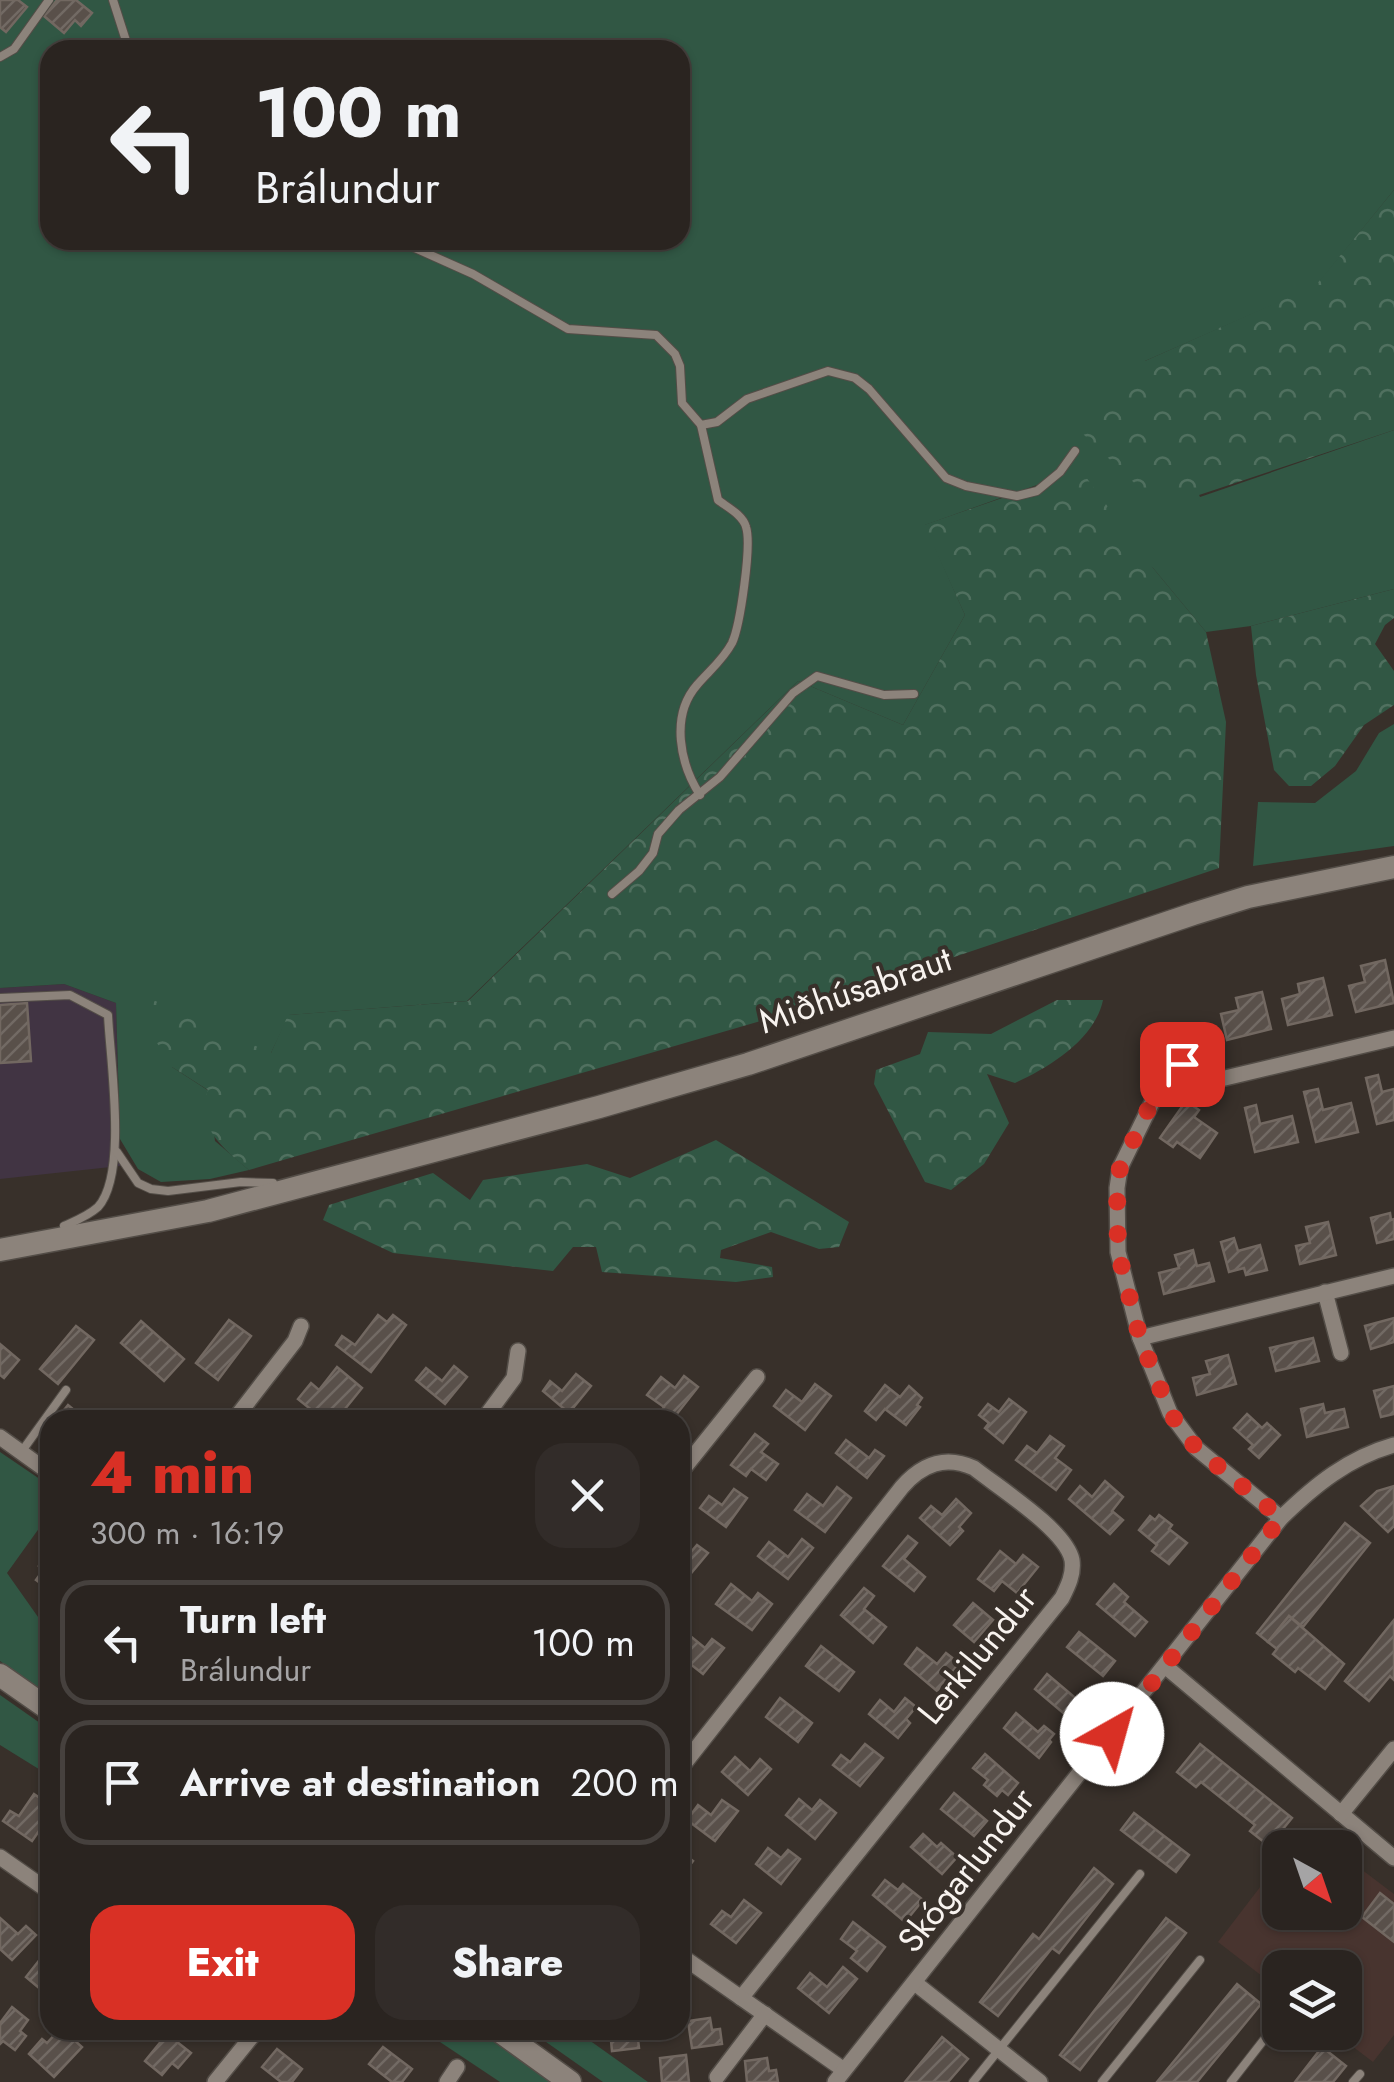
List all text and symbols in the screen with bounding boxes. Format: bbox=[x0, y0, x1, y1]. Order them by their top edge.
text: 100 m bbox=[255, 62, 462, 163]
icon: left bbox=[90, 80, 220, 210]
text: Brálundur bbox=[255, 155, 440, 220]
street label: Miðhúsabraut bbox=[752, 933, 959, 1046]
pin bbox=[1140, 1022, 1225, 1107]
icon: arrive bbox=[1155, 1037, 1210, 1092]
text: 4 min bbox=[90, 1429, 254, 1516]
button: close bbox=[535, 1443, 640, 1548]
text: 300 m · 16:19 bbox=[90, 1510, 285, 1556]
street label: Lerkilundur bbox=[906, 1575, 1048, 1735]
text: Turn left bbox=[180, 1592, 326, 1647]
icon: left bbox=[95, 1615, 150, 1670]
text: 100 m bbox=[531, 1615, 635, 1670]
text: Brálundur bbox=[180, 1647, 311, 1693]
position arrow bbox=[1060, 1682, 1164, 1786]
icon: arrive bbox=[95, 1755, 150, 1810]
text: Arrive at destination bbox=[180, 1755, 541, 1810]
text: 200 m bbox=[571, 1755, 679, 1810]
street label: Skógarlundur bbox=[886, 1777, 1046, 1963]
north arrow bbox=[1262, 1830, 1362, 1930]
map controls bbox=[1262, 1830, 1362, 2050]
button: Exit bbox=[90, 1905, 355, 2020]
button: Share bbox=[375, 1905, 640, 2020]
button: layers bbox=[1262, 1950, 1362, 2050]

